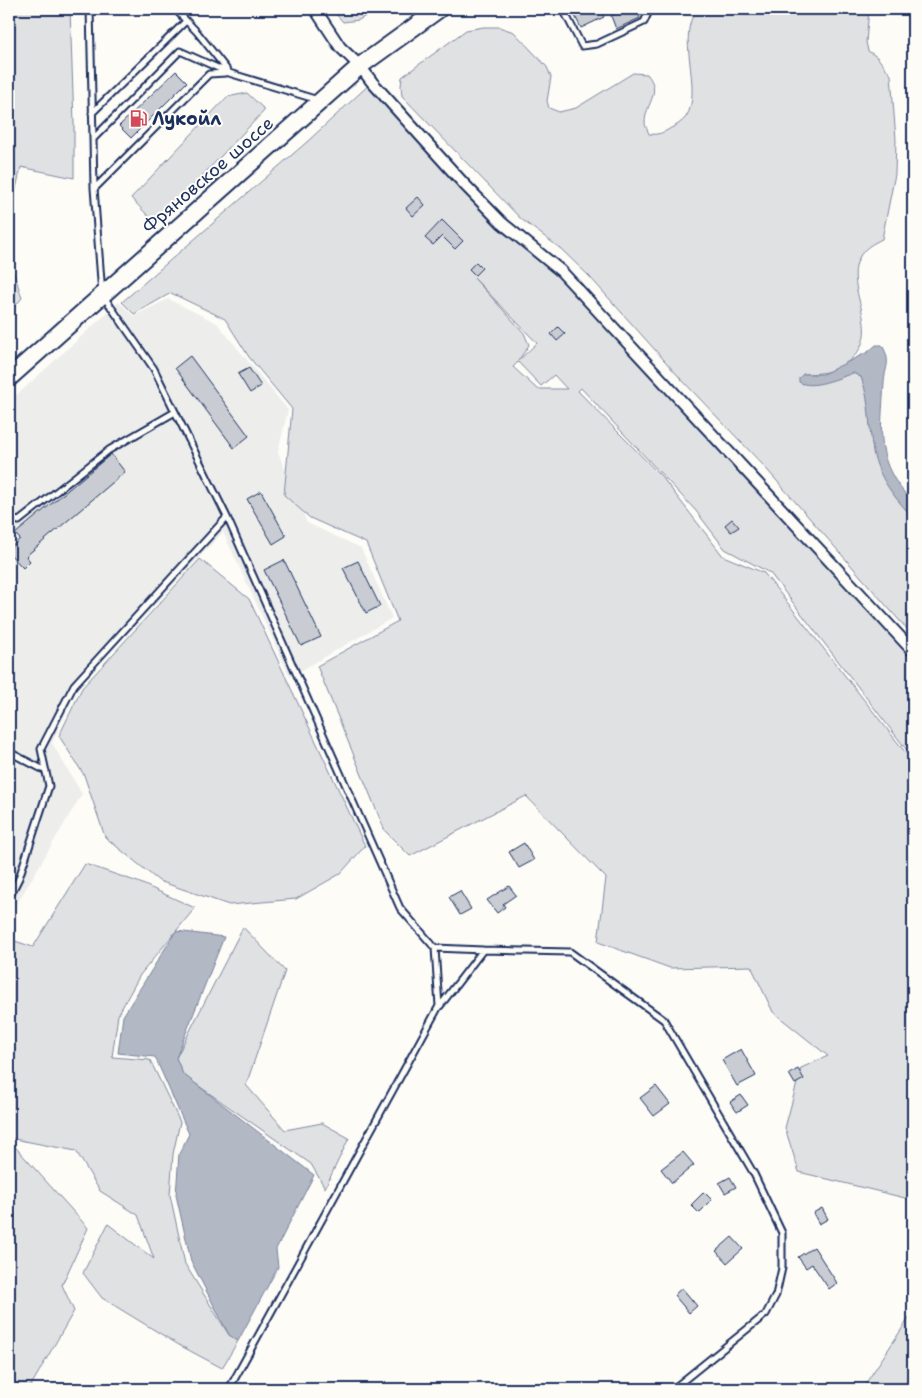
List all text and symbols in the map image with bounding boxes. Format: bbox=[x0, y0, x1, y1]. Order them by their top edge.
place label: Лукойл bbox=[152, 107, 221, 131]
fuel station icon: Лукойл bbox=[128, 109, 148, 129]
street label: Фряновское шоссе bbox=[137, 111, 279, 239]

